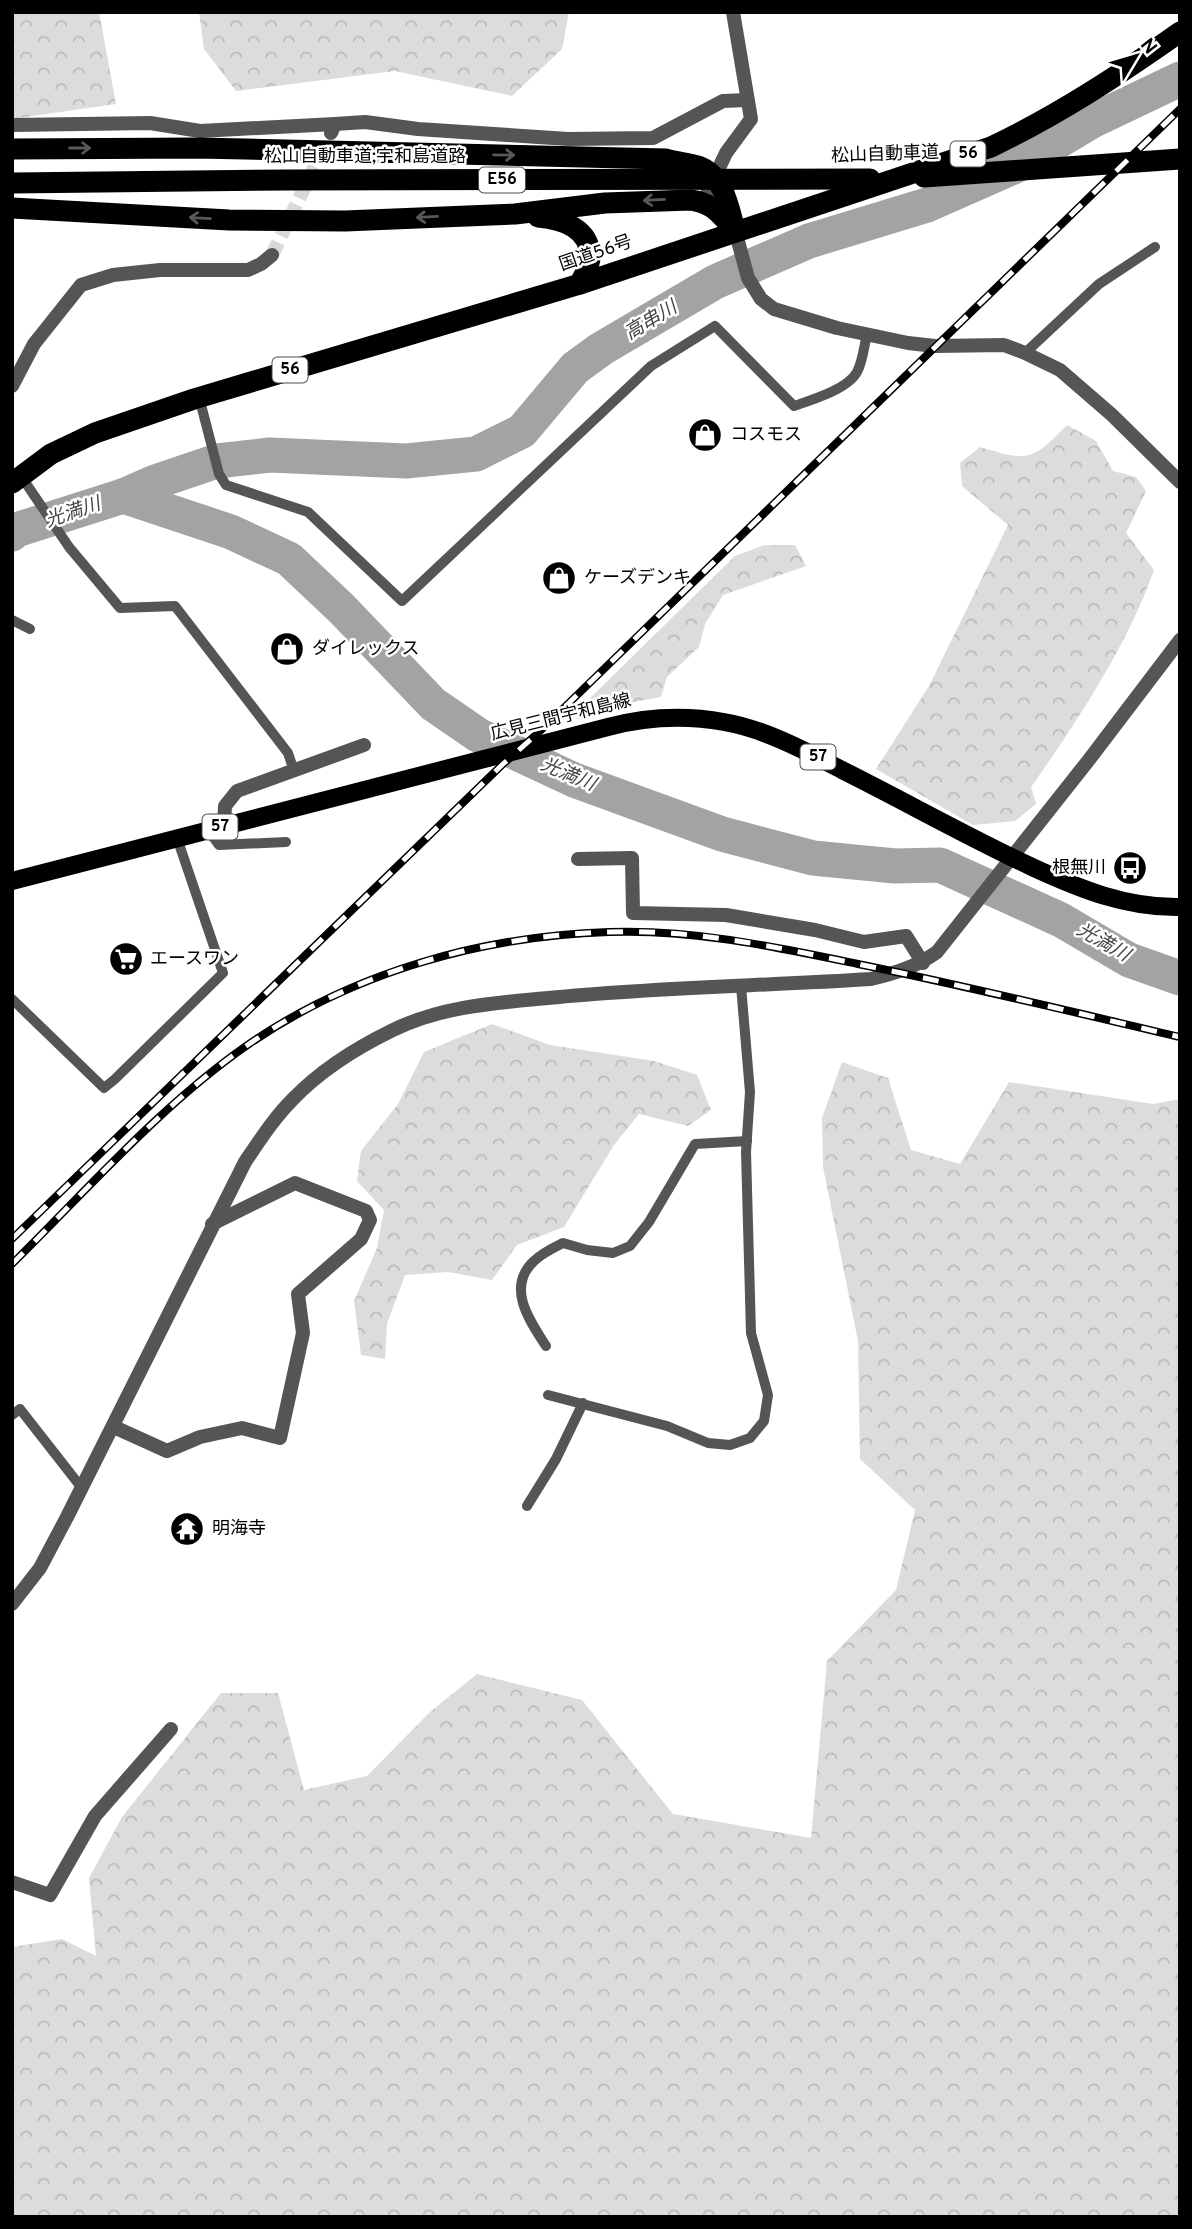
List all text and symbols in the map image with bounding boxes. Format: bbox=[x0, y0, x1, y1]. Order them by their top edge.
north arrow bbox=[1101, 21, 1171, 91]
text: N bbox=[1134, 34, 1161, 60]
one-way arrow bbox=[69, 141, 92, 155]
street label: 松山自動車道 bbox=[831, 142, 939, 168]
road number: 56 bbox=[950, 142, 986, 166]
street label: 松山自動車道;宇和島道路 bbox=[264, 146, 466, 169]
one-way arrow bbox=[492, 149, 515, 162]
road number: E56 bbox=[479, 168, 525, 192]
one-way arrow bbox=[643, 194, 666, 207]
one-way arrow bbox=[416, 210, 439, 223]
one-way arrow bbox=[189, 212, 212, 225]
street label: 国道56号 bbox=[556, 231, 636, 277]
water label: 高串川 bbox=[620, 295, 683, 346]
road number: 56 bbox=[272, 358, 308, 382]
shop icon: コスモス bbox=[686, 416, 724, 454]
place label: コスモス bbox=[730, 424, 802, 447]
water label: 光満川 bbox=[42, 492, 106, 534]
shop icon: ケーズデンキ bbox=[540, 559, 578, 597]
place label: ケーズデンキ bbox=[584, 567, 691, 590]
shop icon: ダイレックス bbox=[268, 630, 306, 668]
place label: ダイレックス bbox=[312, 638, 419, 661]
street label: 広見三間宇和島線 bbox=[488, 689, 634, 747]
road number: 57 bbox=[800, 744, 836, 770]
water label: 光満川 bbox=[537, 753, 601, 798]
road number: 57 bbox=[202, 814, 238, 840]
bus stop icon: 根無川 bbox=[1111, 849, 1149, 887]
place label: 根無川 bbox=[1052, 857, 1106, 880]
water label: 光満川 bbox=[1072, 918, 1135, 969]
supermarket icon: エースワン bbox=[107, 940, 145, 978]
place label: エースワン bbox=[150, 948, 239, 971]
temple icon: 明海寺 bbox=[168, 1510, 206, 1548]
place label: 明海寺 bbox=[212, 1518, 266, 1541]

